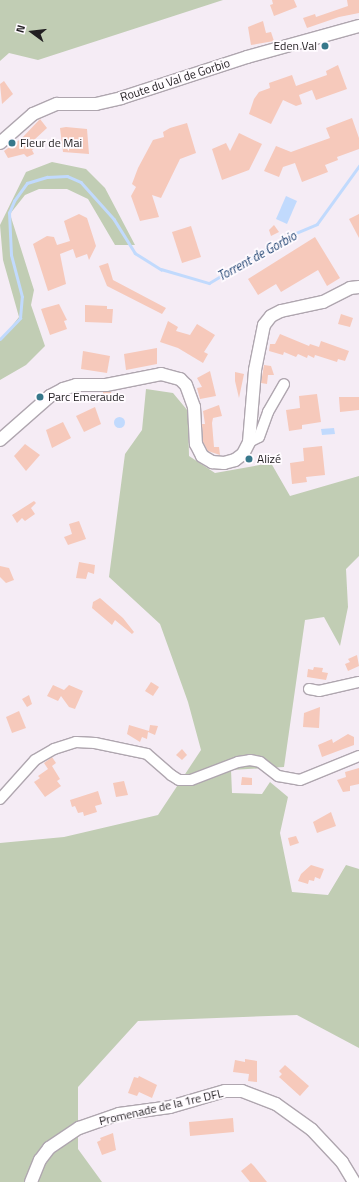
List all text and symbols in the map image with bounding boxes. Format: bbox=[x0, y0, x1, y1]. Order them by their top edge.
north arrow bbox=[12, 12, 52, 52]
text: N bbox=[12, 23, 29, 35]
place label: Eden Val bbox=[274, 39, 317, 53]
marker: Eden Val bbox=[320, 41, 330, 51]
street label: Route du Val de Gorbio bbox=[118, 55, 232, 105]
place label: Fleur de Mai bbox=[20, 136, 82, 150]
marker: Fleur de Mai bbox=[7, 138, 17, 148]
water label: Torrent de Gorbio bbox=[215, 228, 299, 284]
place label: Parc Emeraude bbox=[48, 390, 125, 404]
marker: Parc Emeraude bbox=[35, 392, 45, 402]
place label: Alizé bbox=[257, 452, 281, 466]
marker: Alizé bbox=[244, 454, 254, 464]
street label: Promenade de la 1re DFL bbox=[98, 1086, 224, 1128]

